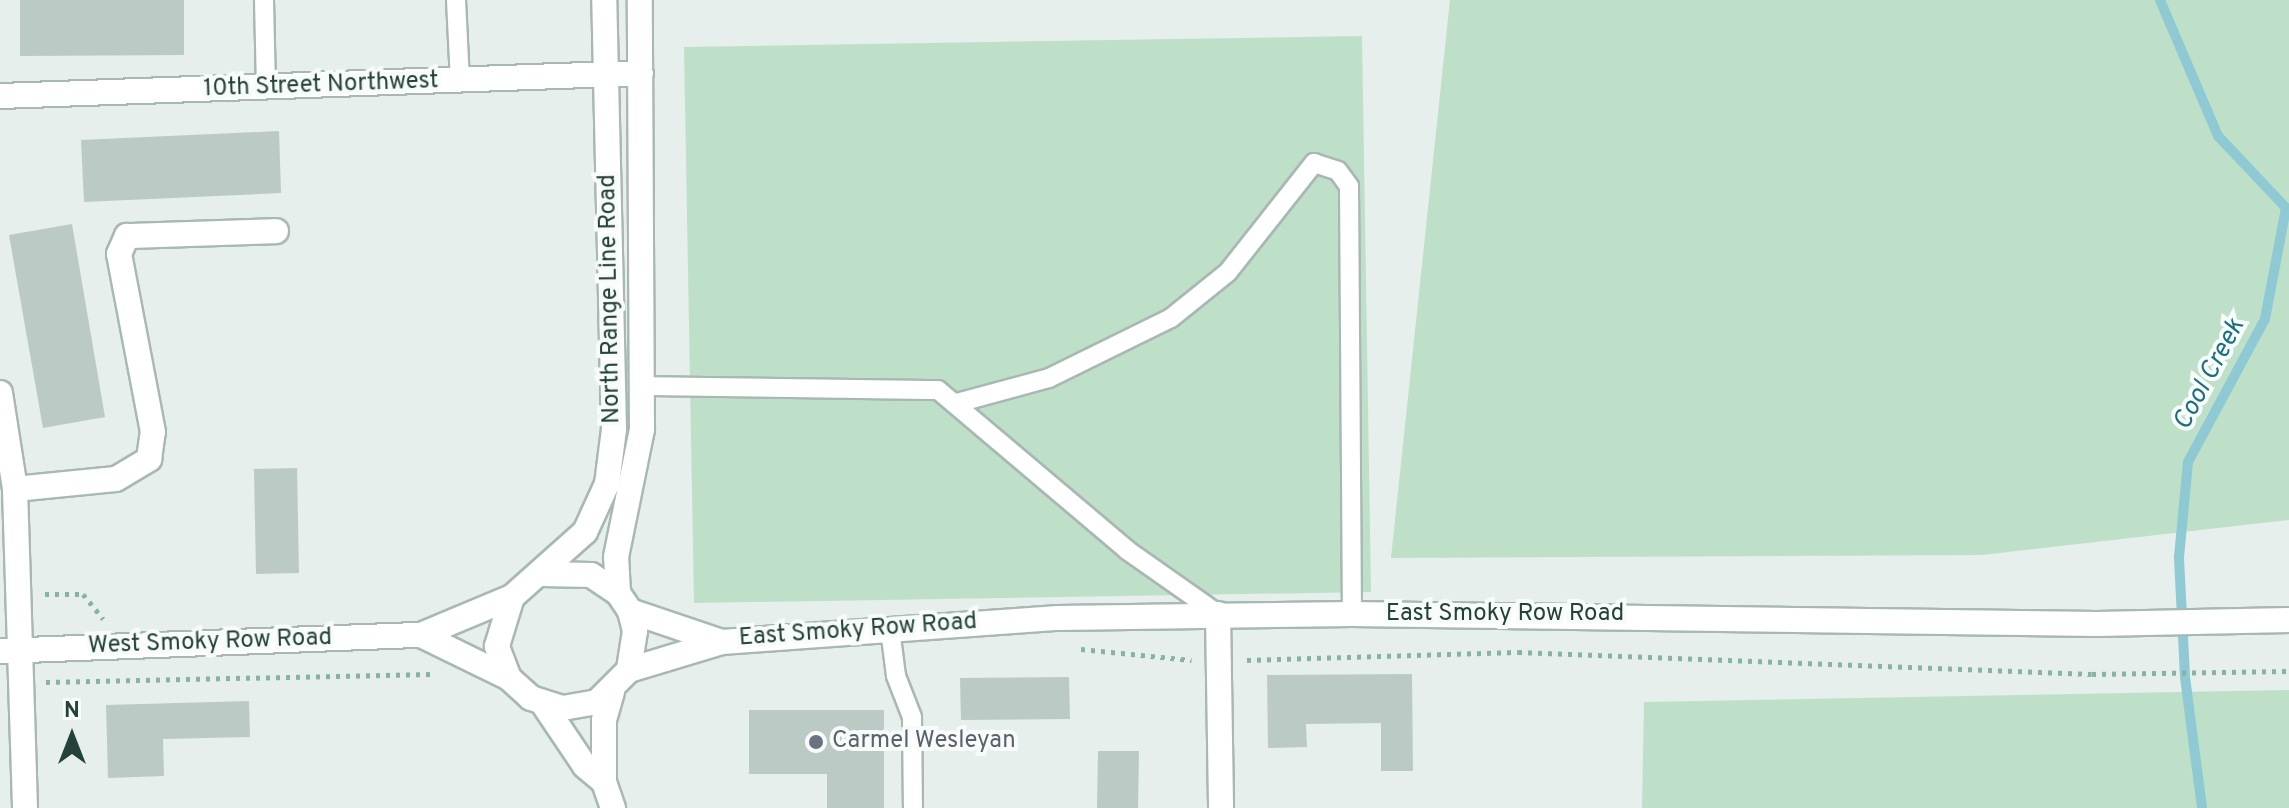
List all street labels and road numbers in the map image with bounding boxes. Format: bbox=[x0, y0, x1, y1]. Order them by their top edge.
street label: 10th Street Northwest bbox=[203, 68, 439, 104]
street label: North Range Line Road bbox=[594, 174, 628, 424]
street label: East Smoky Row Road bbox=[1386, 601, 1624, 629]
street label: East Smoky Row Road bbox=[738, 608, 978, 654]
street label: West Smoky Row Road bbox=[88, 624, 332, 662]

